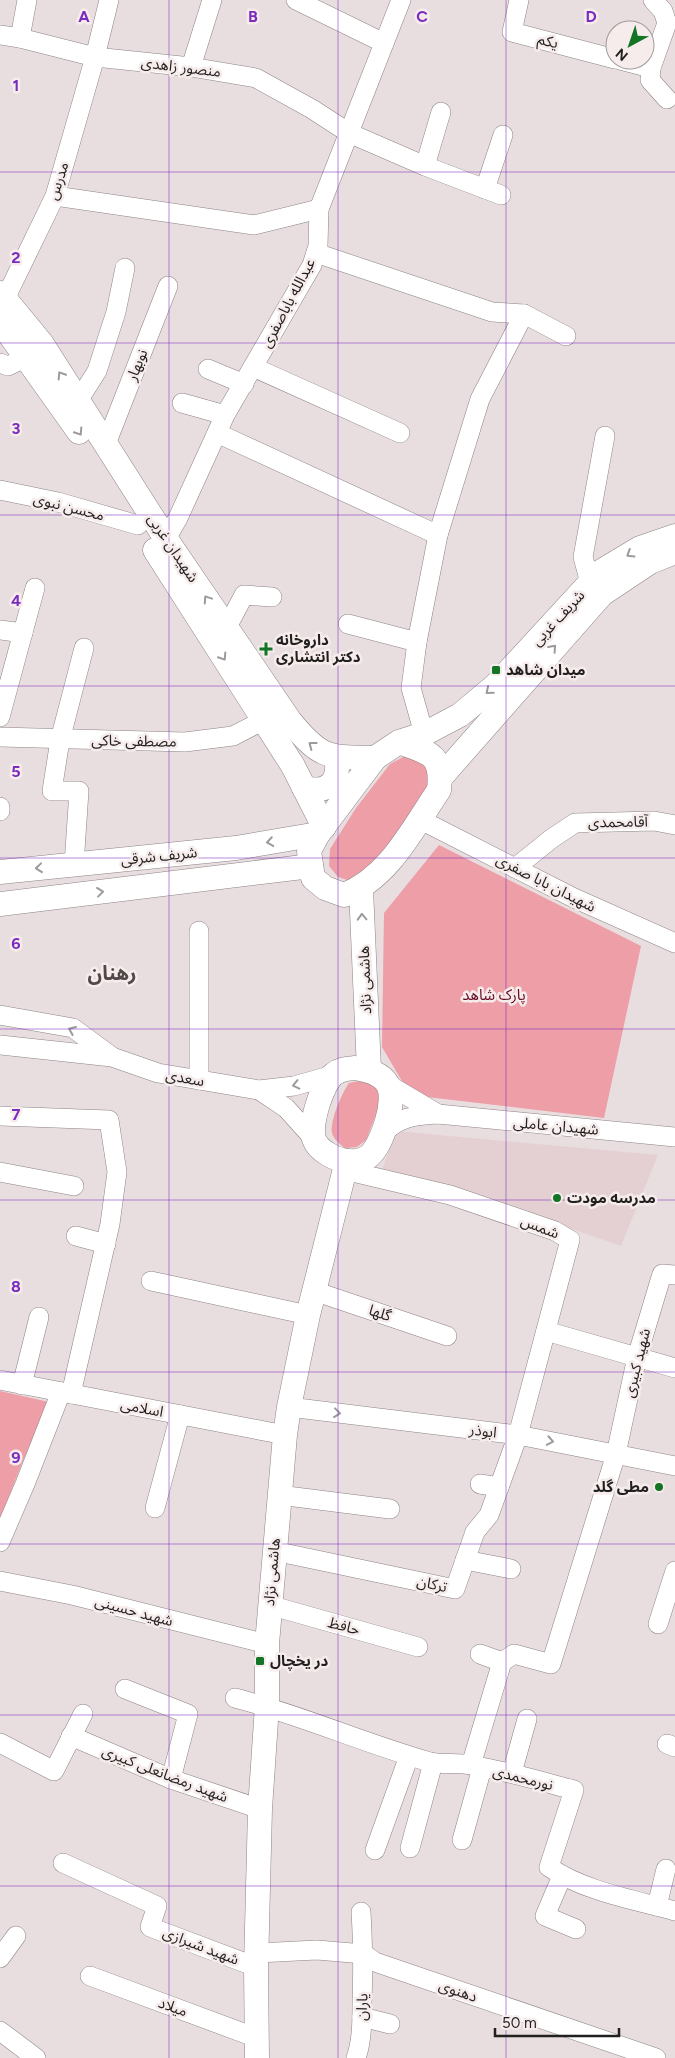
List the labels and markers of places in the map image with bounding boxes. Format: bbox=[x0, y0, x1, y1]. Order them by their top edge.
place label: داروخانه دکتر انتشاری bbox=[276, 631, 361, 666]
marker: داروخانه دکتر انتشاری bbox=[260, 643, 272, 655]
place label: میدان شاهد bbox=[506, 661, 585, 679]
marker: میدان شاهد bbox=[490, 664, 502, 676]
place label: مدرسه مودت bbox=[567, 1189, 656, 1207]
marker: مدرسه مودت bbox=[551, 1192, 563, 1204]
place label: مطی گلد bbox=[593, 1478, 649, 1496]
marker: مطی گلد bbox=[653, 1481, 665, 1493]
place label: در یخچال bbox=[270, 1652, 329, 1671]
marker: در یخچال bbox=[254, 1655, 266, 1667]

